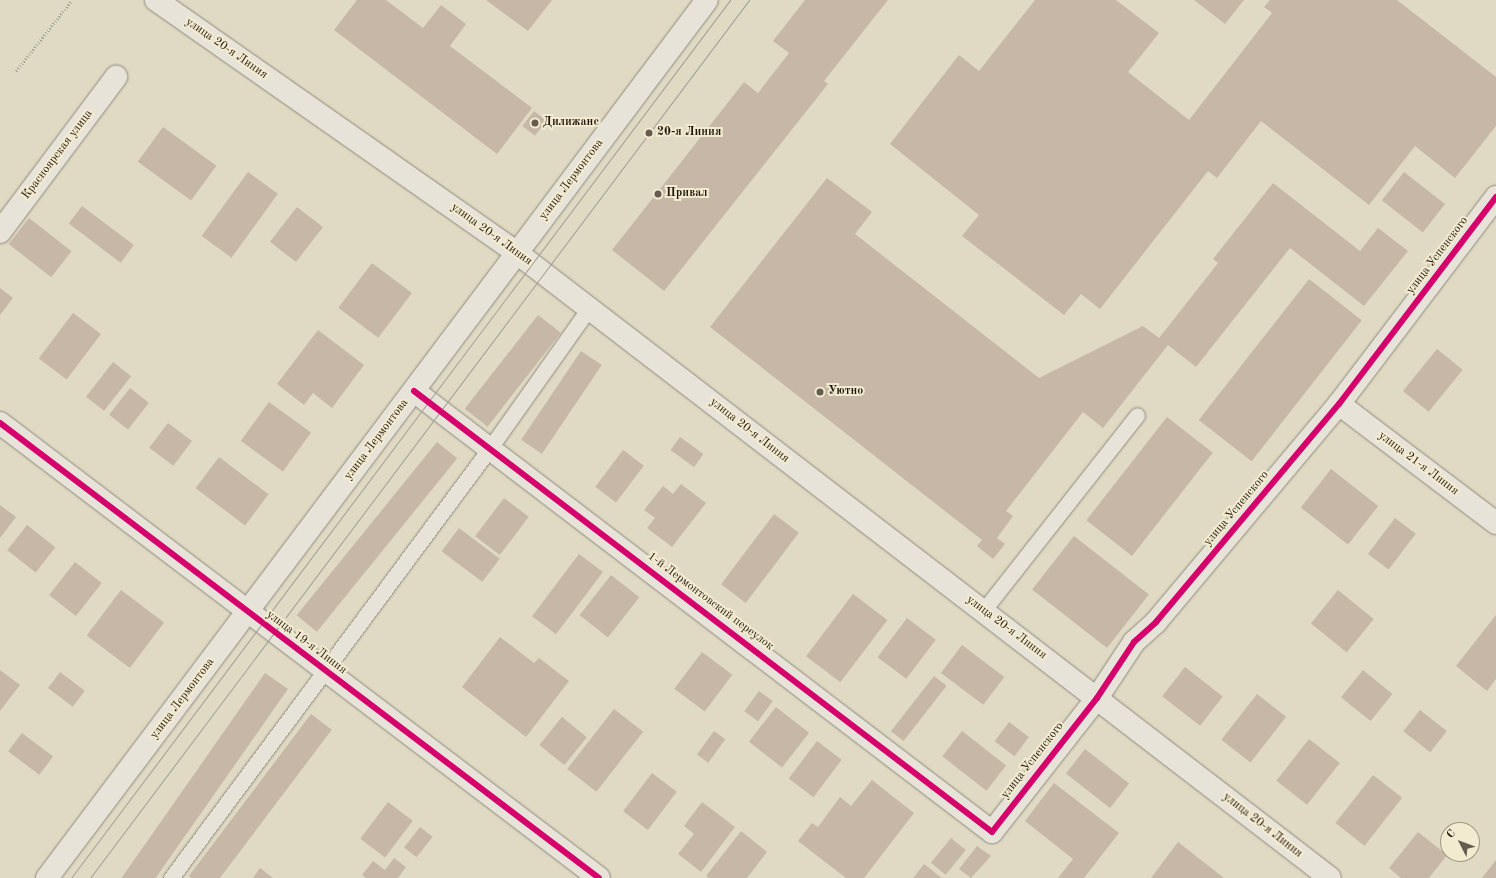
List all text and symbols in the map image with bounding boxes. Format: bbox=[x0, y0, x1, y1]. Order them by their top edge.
street label: улица 20-я Линия bbox=[182, 15, 270, 83]
street label: Красноярская улица bbox=[20, 107, 96, 203]
place label: Дилижанс bbox=[543, 116, 599, 130]
marker: Дилижанс bbox=[530, 118, 540, 128]
place label: 20-я Линия bbox=[657, 126, 721, 140]
marker: 20-я Линия bbox=[644, 128, 654, 138]
street label: улица Лермонтова bbox=[537, 137, 607, 223]
place label: Привал bbox=[666, 187, 707, 201]
marker: Привал bbox=[653, 189, 663, 199]
street label: улица 20-я Линия bbox=[447, 201, 535, 269]
street label: улица Успенского bbox=[1404, 214, 1472, 298]
place label: Уютно bbox=[828, 385, 863, 399]
marker: Уютно bbox=[815, 387, 825, 397]
street label: улица 20-я Линия bbox=[706, 395, 792, 467]
street label: улица Лермонтова bbox=[342, 397, 412, 483]
street label: улица 21-я Линия bbox=[1375, 429, 1461, 499]
street label: улица Успенского bbox=[1201, 469, 1273, 549]
street label: 1-й Лермонтовский переулок bbox=[644, 550, 776, 654]
street label: улица 20-я Линия bbox=[963, 593, 1049, 663]
street label: улица 19-я Линия bbox=[263, 608, 349, 678]
street label: улица Лермонтова bbox=[148, 656, 218, 742]
street label: улица Успенского bbox=[999, 720, 1067, 802]
street label: улица 20-я Линия bbox=[1219, 790, 1305, 862]
north arrow bbox=[1440, 822, 1480, 862]
text: С bbox=[1445, 828, 1458, 841]

